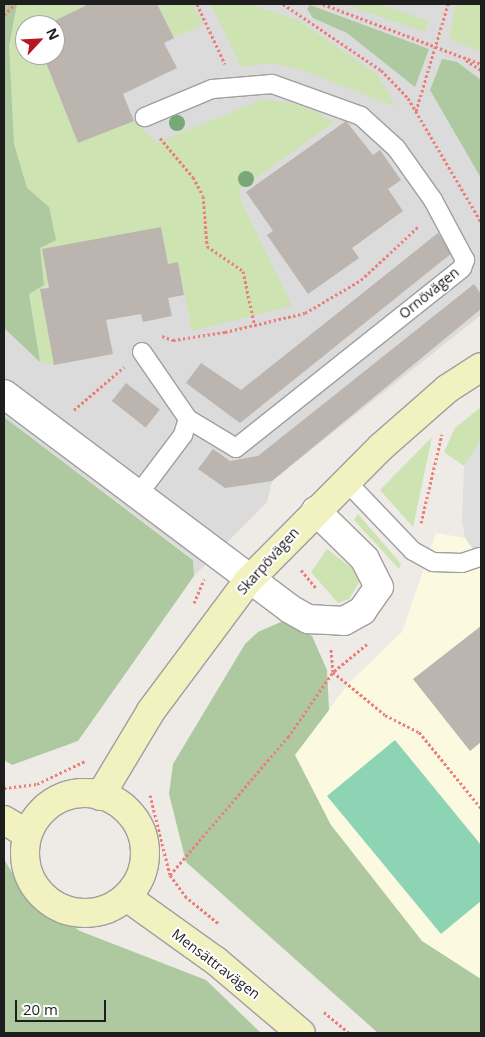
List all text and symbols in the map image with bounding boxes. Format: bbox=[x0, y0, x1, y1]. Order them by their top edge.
north arrow bbox=[15, 15, 65, 65]
text: N bbox=[42, 25, 64, 43]
street label: Ornövägen bbox=[396, 264, 462, 322]
street label: Skarpövägen bbox=[234, 524, 302, 598]
street label: Mensättravägen bbox=[169, 925, 263, 1003]
scale bar bbox=[18, 990, 109, 1022]
text: 20 m bbox=[23, 999, 58, 1019]

